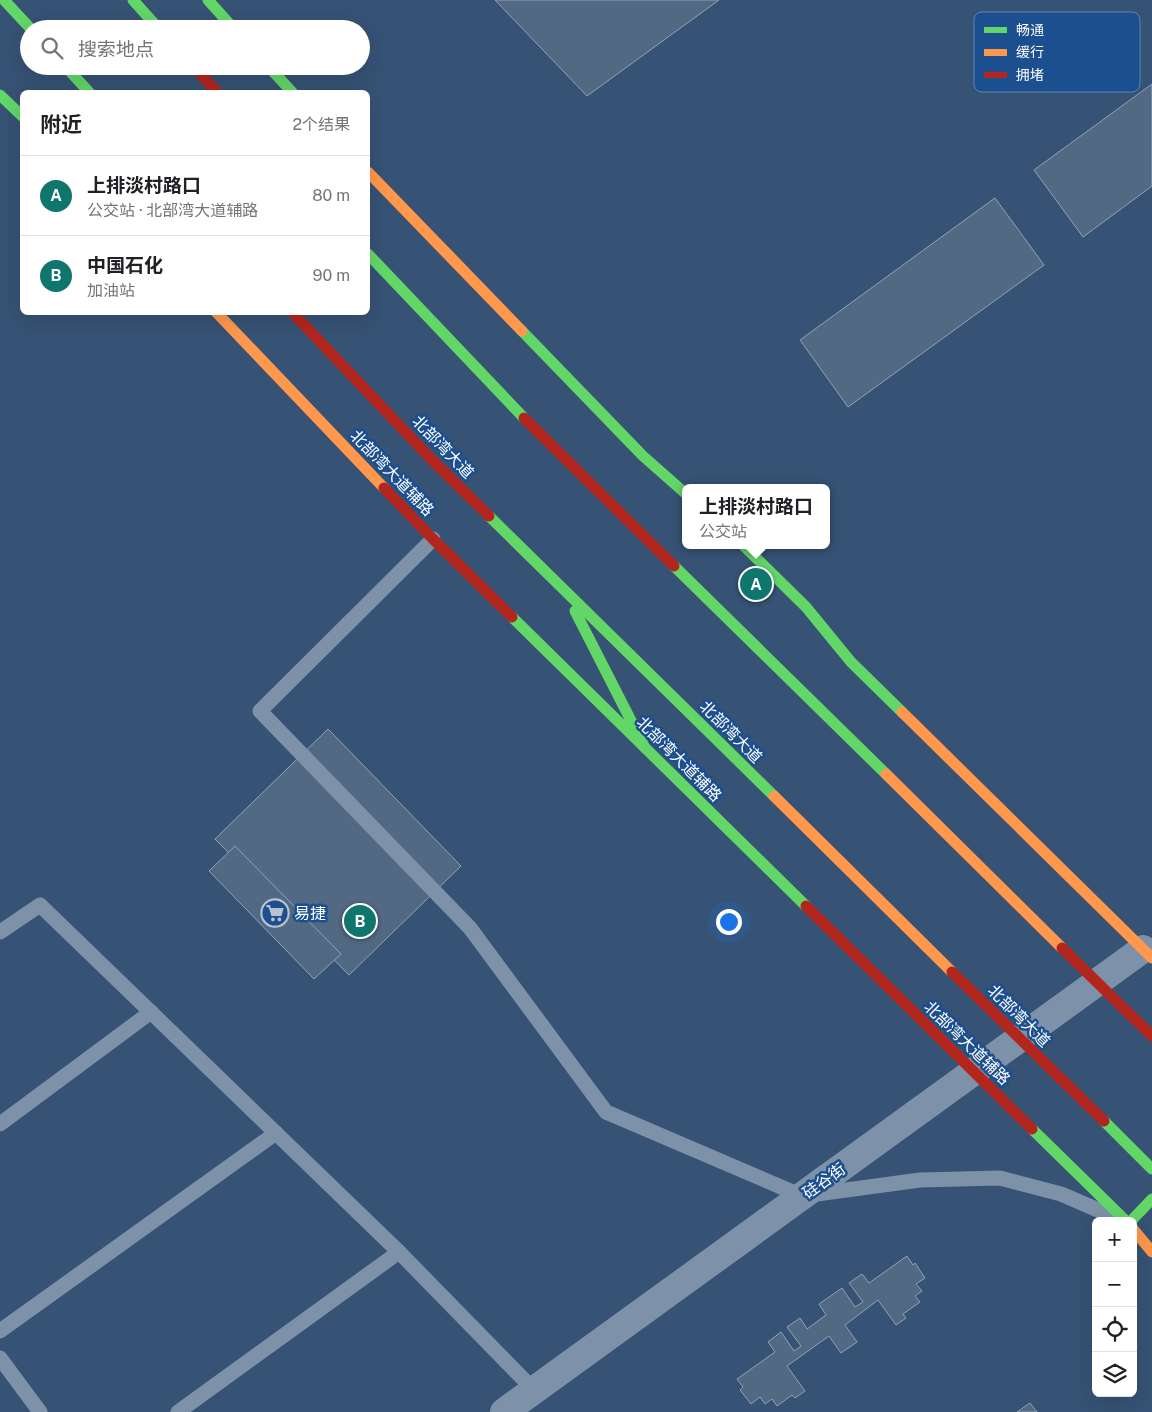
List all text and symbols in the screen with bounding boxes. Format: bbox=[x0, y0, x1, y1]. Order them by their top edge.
legend bbox=[974, 12, 1140, 92]
search box bbox=[20, 20, 370, 75]
text: 畅通 bbox=[1016, 22, 1044, 38]
icon: search bbox=[38, 34, 66, 62]
text: 搜索地点 bbox=[78, 38, 154, 60]
text: 缓行 bbox=[1016, 44, 1044, 60]
text: 拥堵 bbox=[1016, 67, 1044, 83]
text: 附近 bbox=[40, 112, 82, 137]
text: 2个结果 bbox=[292, 115, 350, 134]
text: 上排淡村路口 bbox=[87, 174, 201, 196]
text: A bbox=[50, 186, 62, 205]
text: 80 m bbox=[312, 186, 350, 205]
text: 公交站 · 北部湾大道辅路 bbox=[87, 201, 258, 220]
text: 中国石化 bbox=[87, 254, 163, 276]
text: B bbox=[51, 266, 61, 285]
text: 90 m bbox=[313, 266, 350, 285]
text: 加油站 bbox=[87, 281, 135, 300]
street label: 北部湾大道 bbox=[408, 412, 478, 482]
street label: 北部湾大道辅路 bbox=[346, 426, 438, 520]
popup bbox=[682, 484, 830, 549]
text: 上排淡村路口 bbox=[699, 495, 813, 517]
text: 公交站 bbox=[699, 522, 747, 541]
pin: A bbox=[740, 565, 772, 603]
street label: 北部湾大道 bbox=[696, 697, 766, 767]
street label: 北部湾大道辅路 bbox=[633, 713, 725, 805]
supermarket icon: 易捷 bbox=[260, 898, 290, 928]
pin: B bbox=[344, 902, 376, 940]
place label: 易捷 bbox=[294, 904, 326, 923]
your location bbox=[716, 909, 742, 935]
street label: 北部湾大道 bbox=[984, 981, 1054, 1051]
street label: 北部湾大道辅路 bbox=[920, 997, 1014, 1089]
street label: 硅谷街 bbox=[799, 1159, 849, 1203]
map controls bbox=[1092, 1217, 1137, 1397]
button: + bbox=[1092, 1217, 1137, 1262]
button: − bbox=[1092, 1262, 1137, 1307]
button: locate bbox=[1092, 1307, 1137, 1352]
button: layers bbox=[1092, 1352, 1137, 1397]

